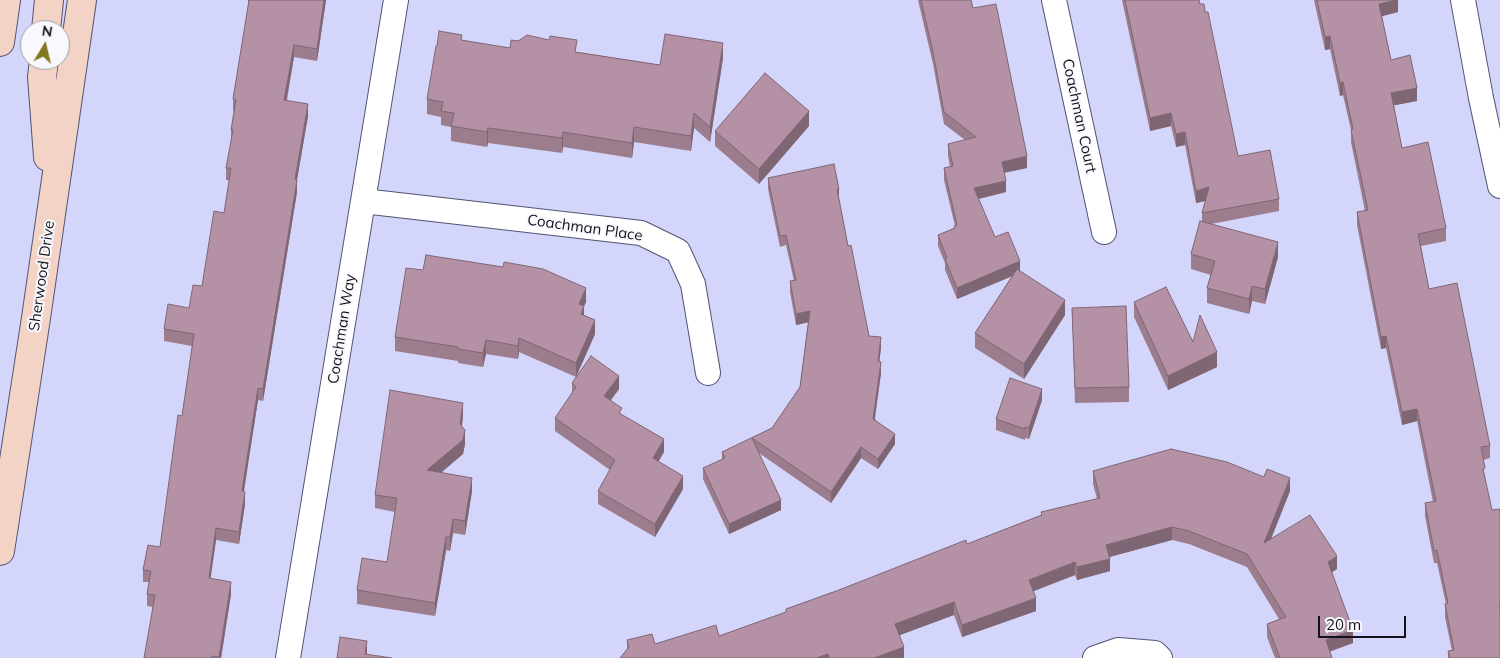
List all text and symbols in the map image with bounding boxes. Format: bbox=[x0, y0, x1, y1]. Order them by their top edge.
north arrow bbox=[20, 20, 70, 70]
text: N bbox=[41, 21, 54, 41]
street label: Coachman Court bbox=[1058, 57, 1100, 175]
street label: Coachman Place bbox=[526, 211, 644, 245]
street label: Sherwood Drive bbox=[25, 220, 59, 332]
street label: Coachman Way bbox=[324, 273, 360, 385]
scale bar bbox=[1320, 606, 1408, 638]
text: 20 m bbox=[1326, 615, 1361, 634]

